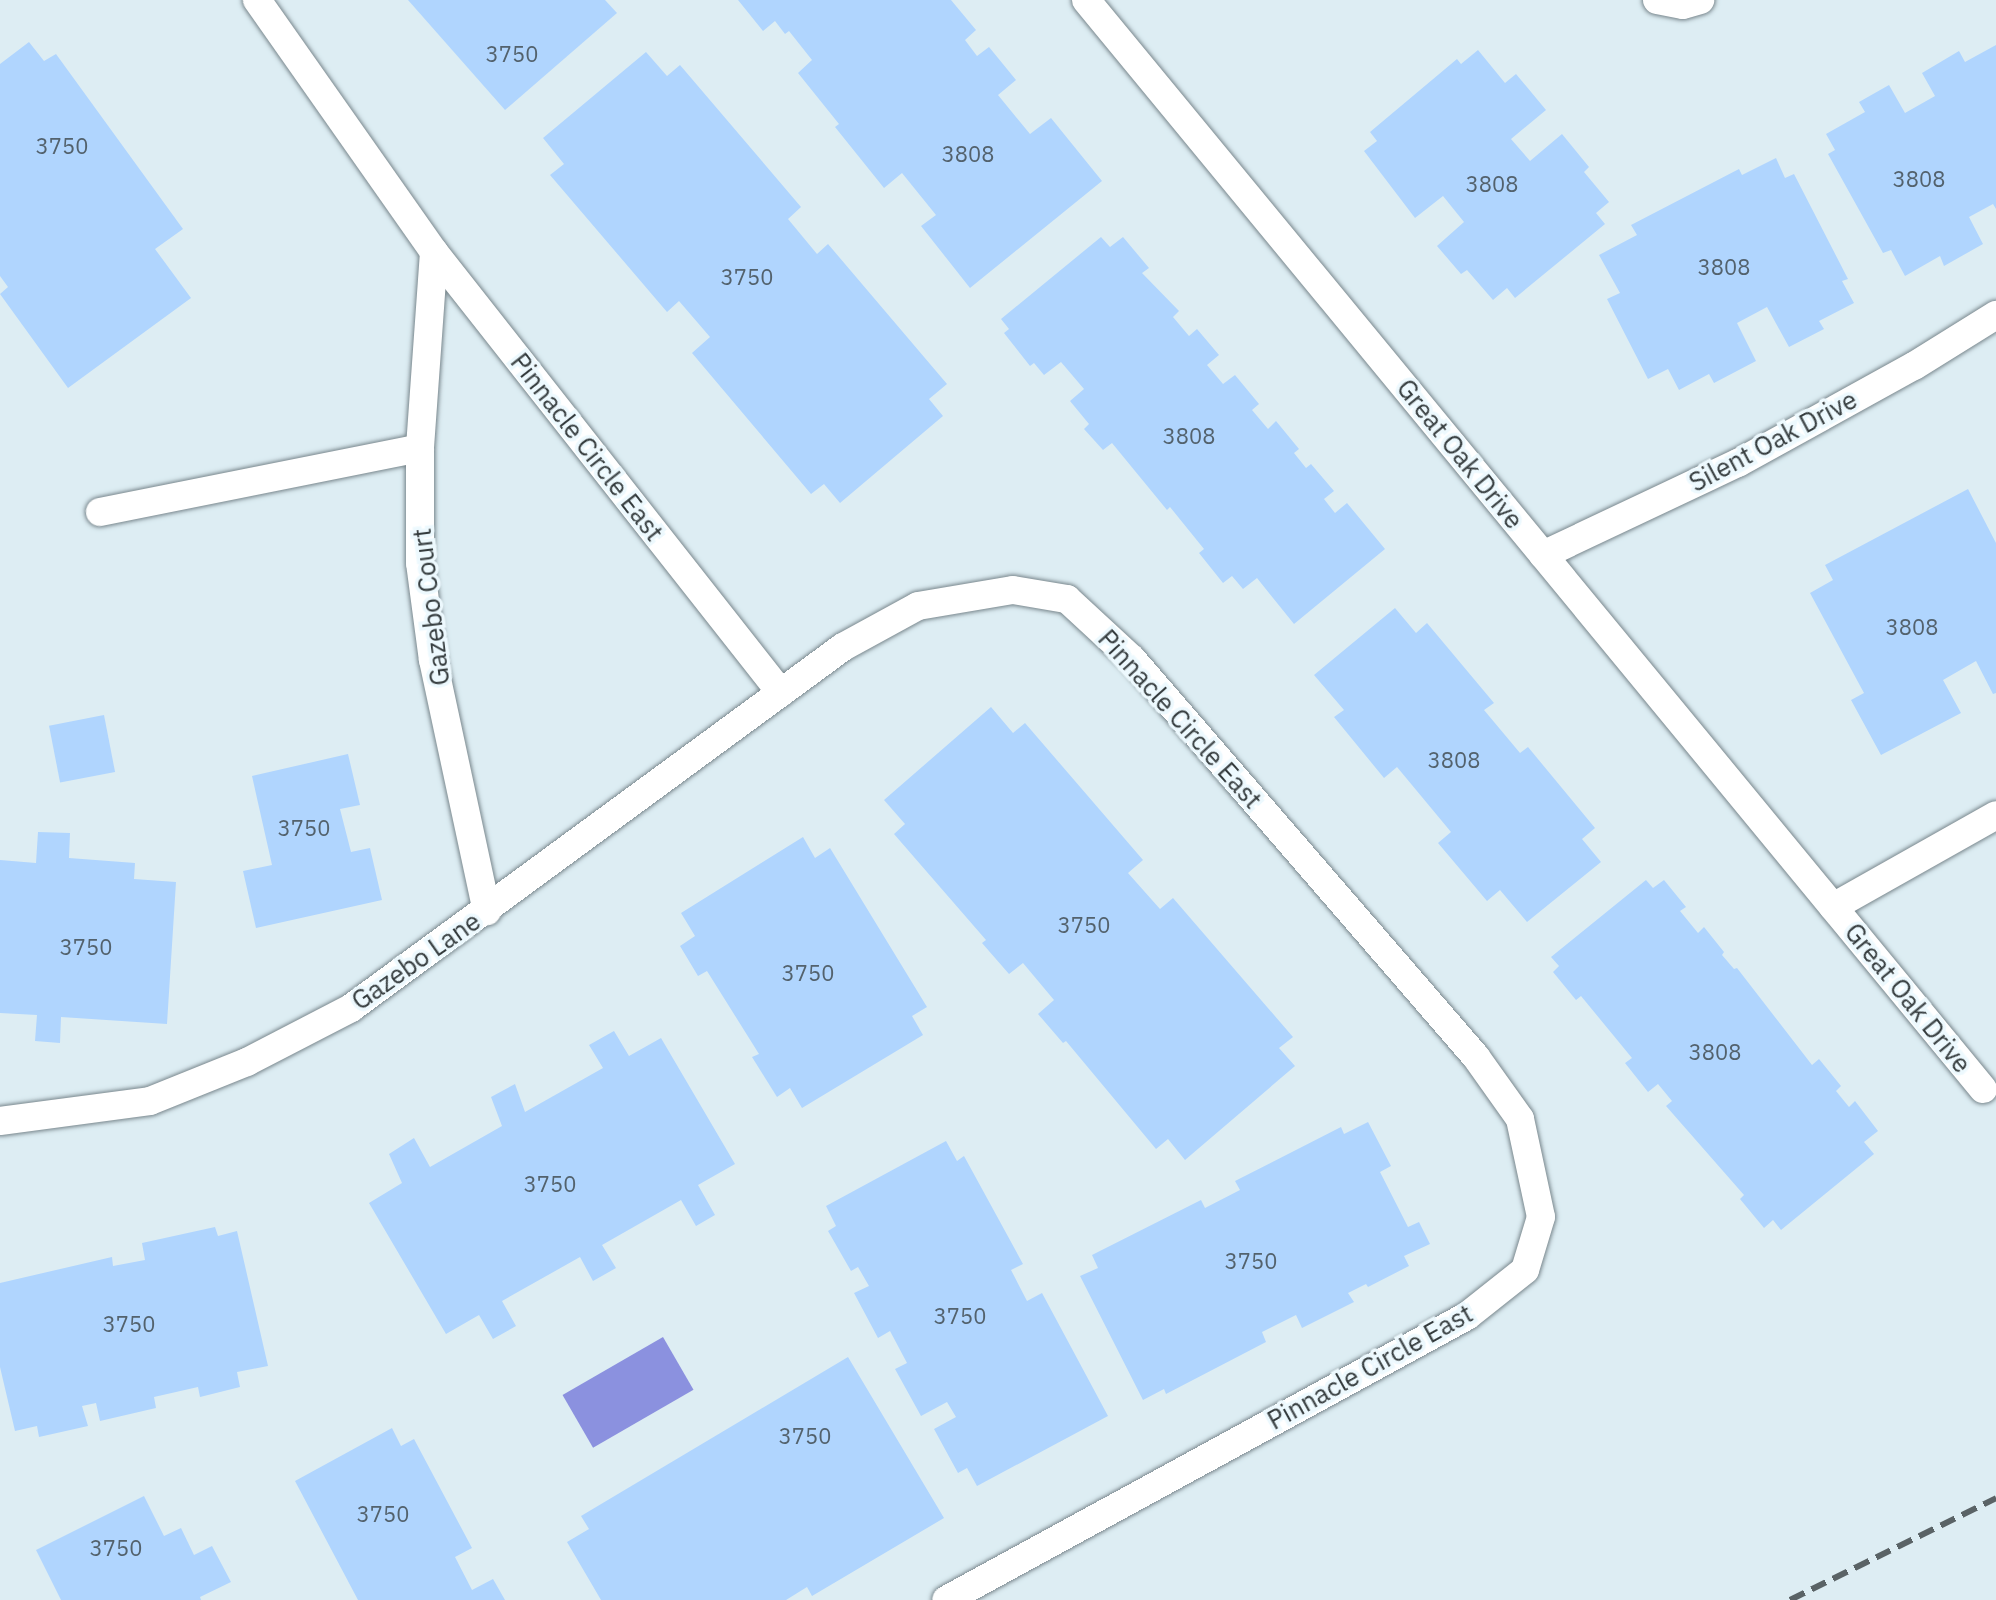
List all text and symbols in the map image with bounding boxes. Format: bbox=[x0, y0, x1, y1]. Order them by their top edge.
house number: 3750 bbox=[486, 41, 538, 67]
house number: 3750 bbox=[36, 133, 88, 159]
house number: 3808 bbox=[942, 141, 994, 167]
house number: 3808 bbox=[1893, 166, 1945, 192]
house number: 3808 bbox=[1466, 171, 1518, 197]
house number: 3808 bbox=[1698, 254, 1750, 280]
house number: 3750 bbox=[721, 264, 773, 290]
street label: Pinnacle Circle East bbox=[504, 347, 670, 547]
street label: Great Oak Drive bbox=[1390, 373, 1530, 535]
street label: Silent Oak Drive bbox=[1684, 384, 1862, 498]
house number: 3808 bbox=[1163, 423, 1215, 449]
street label: Gazebo Court bbox=[406, 527, 456, 687]
house number: 3808 bbox=[1886, 614, 1938, 640]
street label: Pinnacle Circle East bbox=[1092, 623, 1268, 815]
house number: 3808 bbox=[1428, 747, 1480, 773]
house number: 3750 bbox=[278, 815, 330, 841]
street label: Gazebo Lane bbox=[346, 905, 486, 1017]
house number: 3750 bbox=[1058, 912, 1110, 938]
street label: Great Oak Drive bbox=[1838, 917, 1978, 1079]
house number: 3750 bbox=[60, 934, 112, 960]
house number: 3750 bbox=[782, 960, 834, 986]
house number: 3808 bbox=[1689, 1039, 1741, 1065]
house number: 3750 bbox=[524, 1171, 576, 1197]
house number: 3750 bbox=[1225, 1248, 1277, 1274]
street label: Pinnacle Circle East bbox=[1262, 1298, 1478, 1436]
house number: 3750 bbox=[934, 1303, 986, 1329]
house number: 3750 bbox=[103, 1311, 155, 1337]
house number: 3750 bbox=[779, 1423, 831, 1449]
house number: 3750 bbox=[357, 1501, 409, 1527]
house number: 3750 bbox=[90, 1535, 142, 1561]

